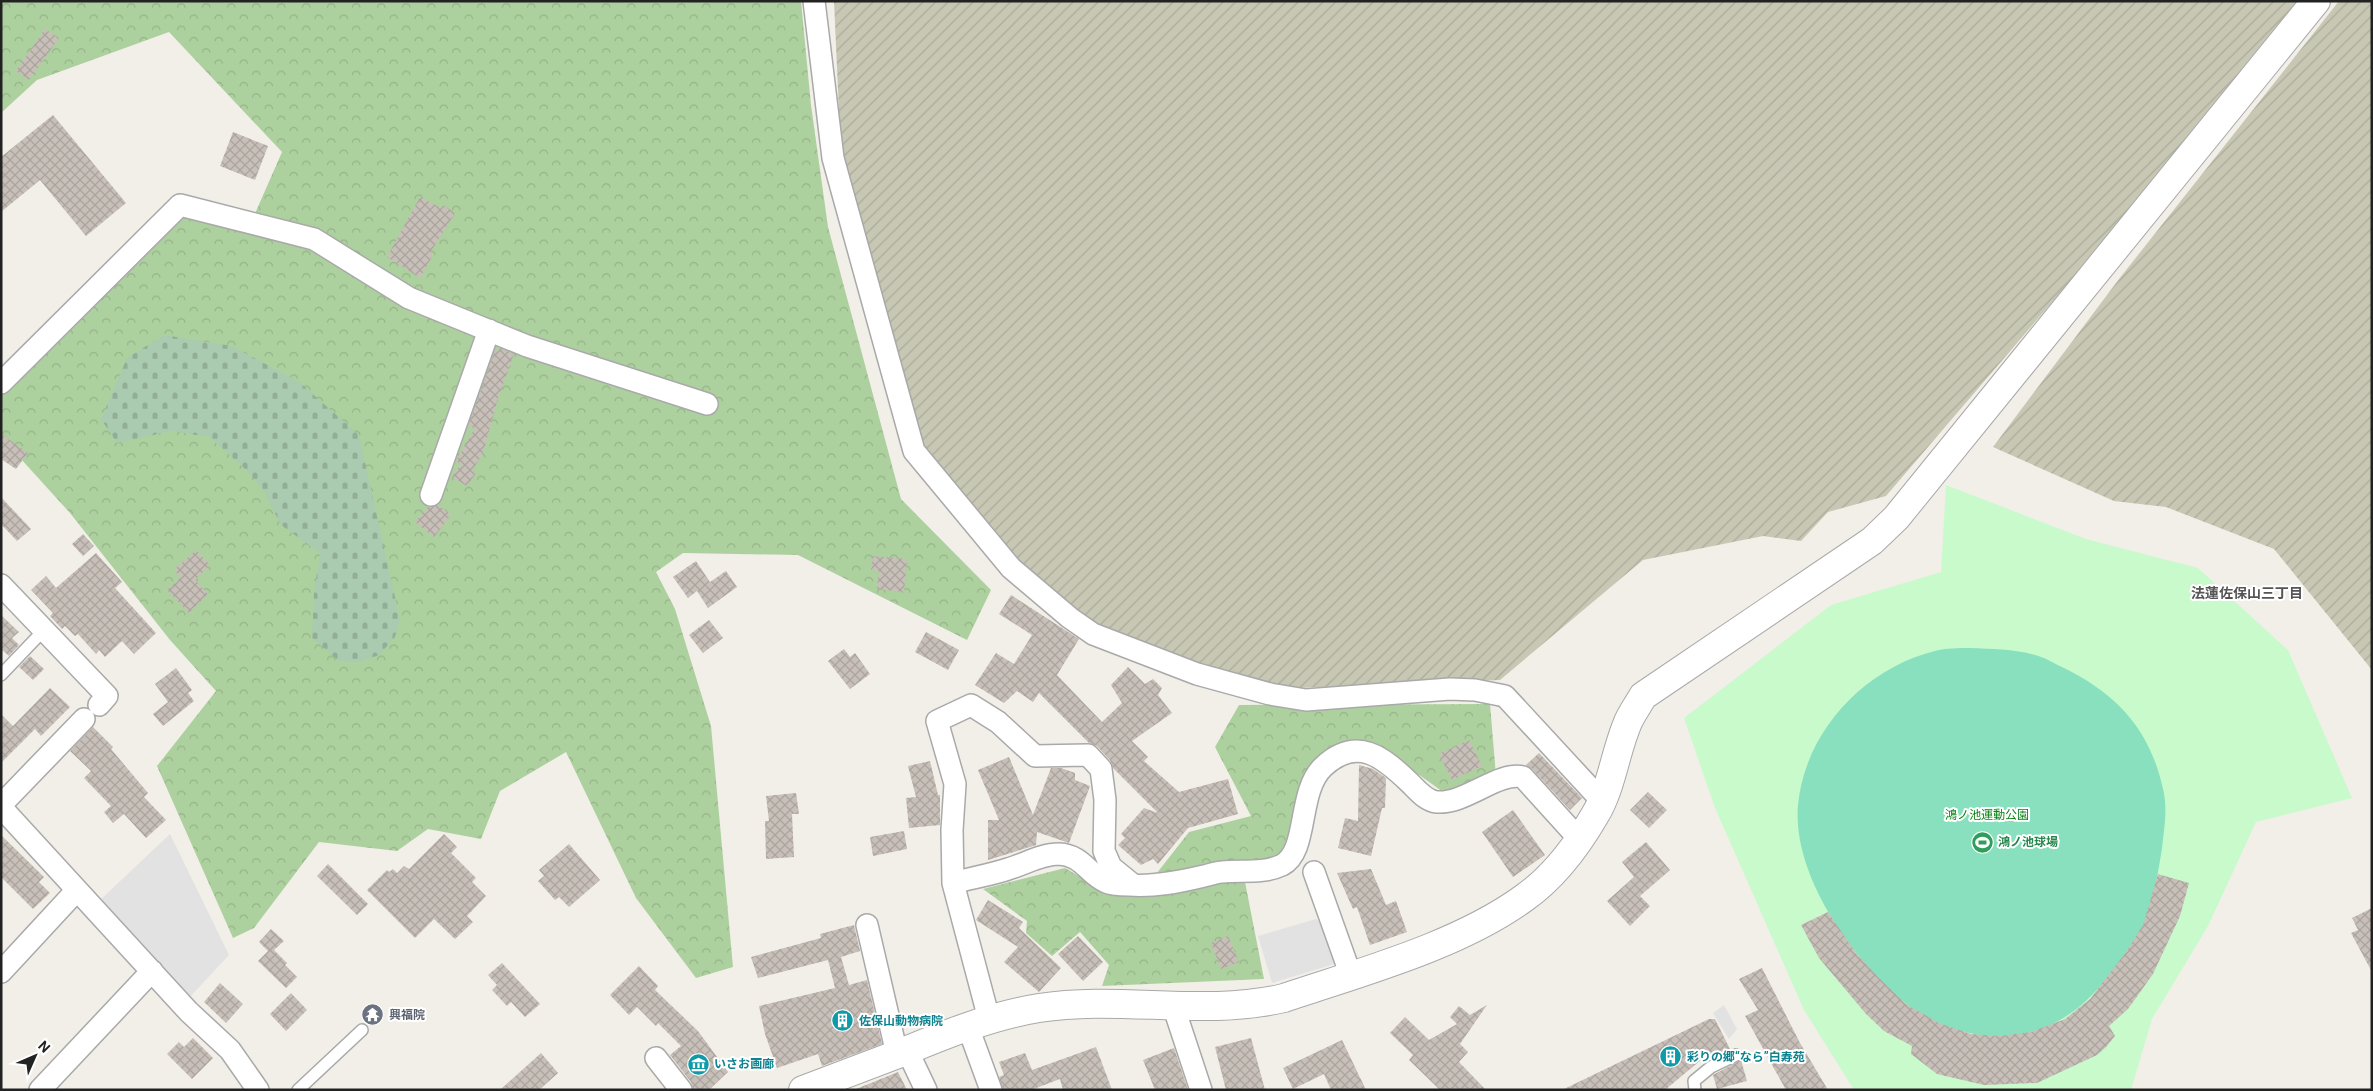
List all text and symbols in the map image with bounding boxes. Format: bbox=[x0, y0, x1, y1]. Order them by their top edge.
district label: 法蓮佐保山三丁目 bbox=[2191, 585, 2303, 601]
park label: 鴻ノ池運動公園 bbox=[1945, 808, 2029, 822]
sports icon: 鴻ノ池球場 bbox=[1970, 830, 1994, 854]
place label: 鴻ノ池球場 bbox=[1998, 835, 2058, 849]
temple icon: 興福院 bbox=[361, 1003, 385, 1027]
place label: 興福院 bbox=[389, 1008, 425, 1022]
building icon: 佐保山動物病院 bbox=[831, 1009, 855, 1033]
place label: 佐保山動物病院 bbox=[859, 1014, 943, 1028]
north arrow bbox=[10, 1031, 60, 1081]
text: N bbox=[35, 1038, 53, 1056]
building icon: 彩りの郷“なら”白寿苑 bbox=[1659, 1045, 1683, 1069]
place label: 彩りの郷“なら”白寿苑 bbox=[1687, 1050, 1805, 1064]
museum icon: いさお画廊 bbox=[686, 1052, 710, 1076]
place label: いさお画廊 bbox=[714, 1057, 774, 1071]

